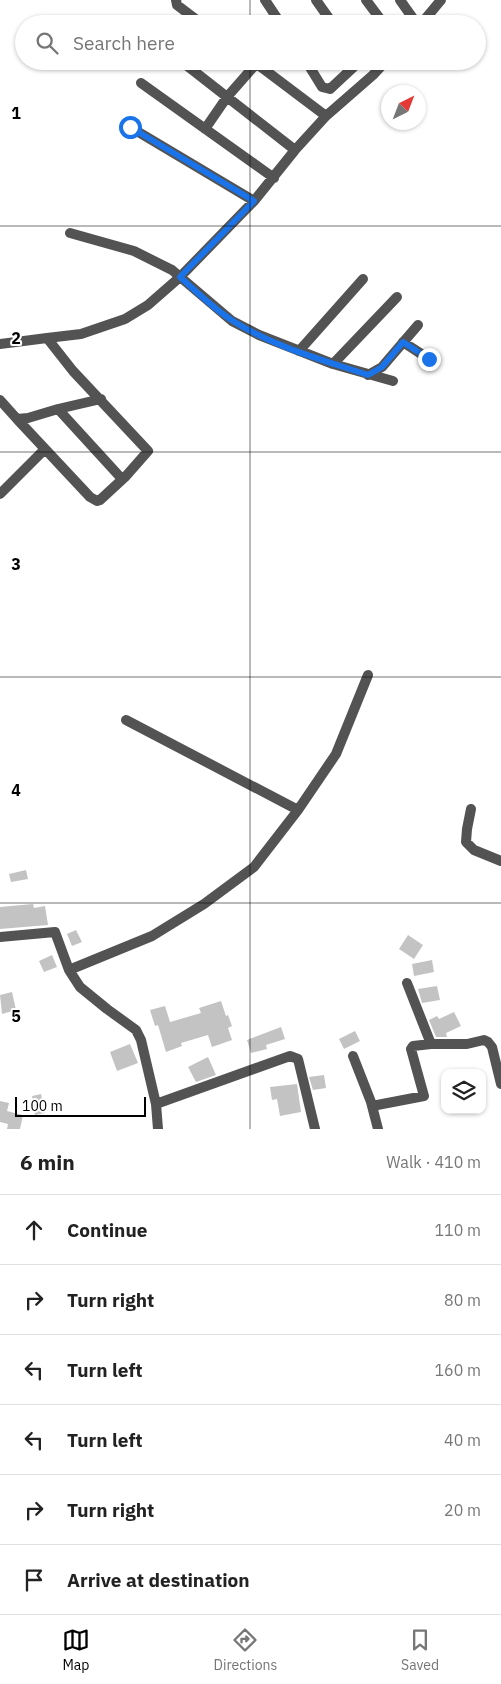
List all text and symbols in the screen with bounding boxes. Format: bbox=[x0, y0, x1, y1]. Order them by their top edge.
search box bbox=[15, 15, 486, 70]
icon: search bbox=[33, 29, 61, 57]
text: Search here bbox=[73, 31, 175, 55]
north arrow bbox=[381, 85, 426, 130]
text: 1 bbox=[11, 103, 21, 123]
route start bbox=[119, 116, 142, 139]
text: 2 bbox=[11, 328, 21, 348]
route end bbox=[418, 348, 441, 371]
text: 3 bbox=[11, 554, 21, 574]
text: 4 bbox=[11, 780, 21, 800]
text: 5 bbox=[11, 1006, 21, 1026]
map controls bbox=[441, 1069, 486, 1114]
button: layers bbox=[441, 1069, 486, 1114]
scale bar bbox=[15, 1094, 146, 1117]
text: 100 m bbox=[22, 1097, 63, 1115]
text: 6 min bbox=[20, 1148, 75, 1176]
text: Walk · 410 m bbox=[386, 1152, 481, 1172]
icon: ahead bbox=[20, 1216, 48, 1244]
text: Continue bbox=[67, 1218, 147, 1242]
text: 110 m bbox=[434, 1220, 481, 1240]
icon: right bbox=[20, 1286, 48, 1314]
text: Turn right bbox=[67, 1288, 154, 1312]
text: 80 m bbox=[444, 1290, 481, 1310]
icon: left bbox=[20, 1356, 48, 1384]
text: Turn left bbox=[67, 1358, 143, 1382]
text: 160 m bbox=[434, 1360, 481, 1380]
icon: left bbox=[20, 1426, 48, 1454]
text: Turn left bbox=[67, 1428, 143, 1452]
text: 40 m bbox=[444, 1430, 481, 1450]
icon: right bbox=[20, 1496, 48, 1524]
text: Turn right bbox=[67, 1498, 154, 1522]
text: 20 m bbox=[444, 1500, 481, 1520]
icon: arrive bbox=[20, 1566, 48, 1594]
text: Arrive at destination bbox=[67, 1568, 250, 1592]
tab: Map bbox=[62, 1626, 90, 1674]
tab: Directions bbox=[214, 1626, 277, 1674]
tab: Saved bbox=[401, 1626, 439, 1674]

